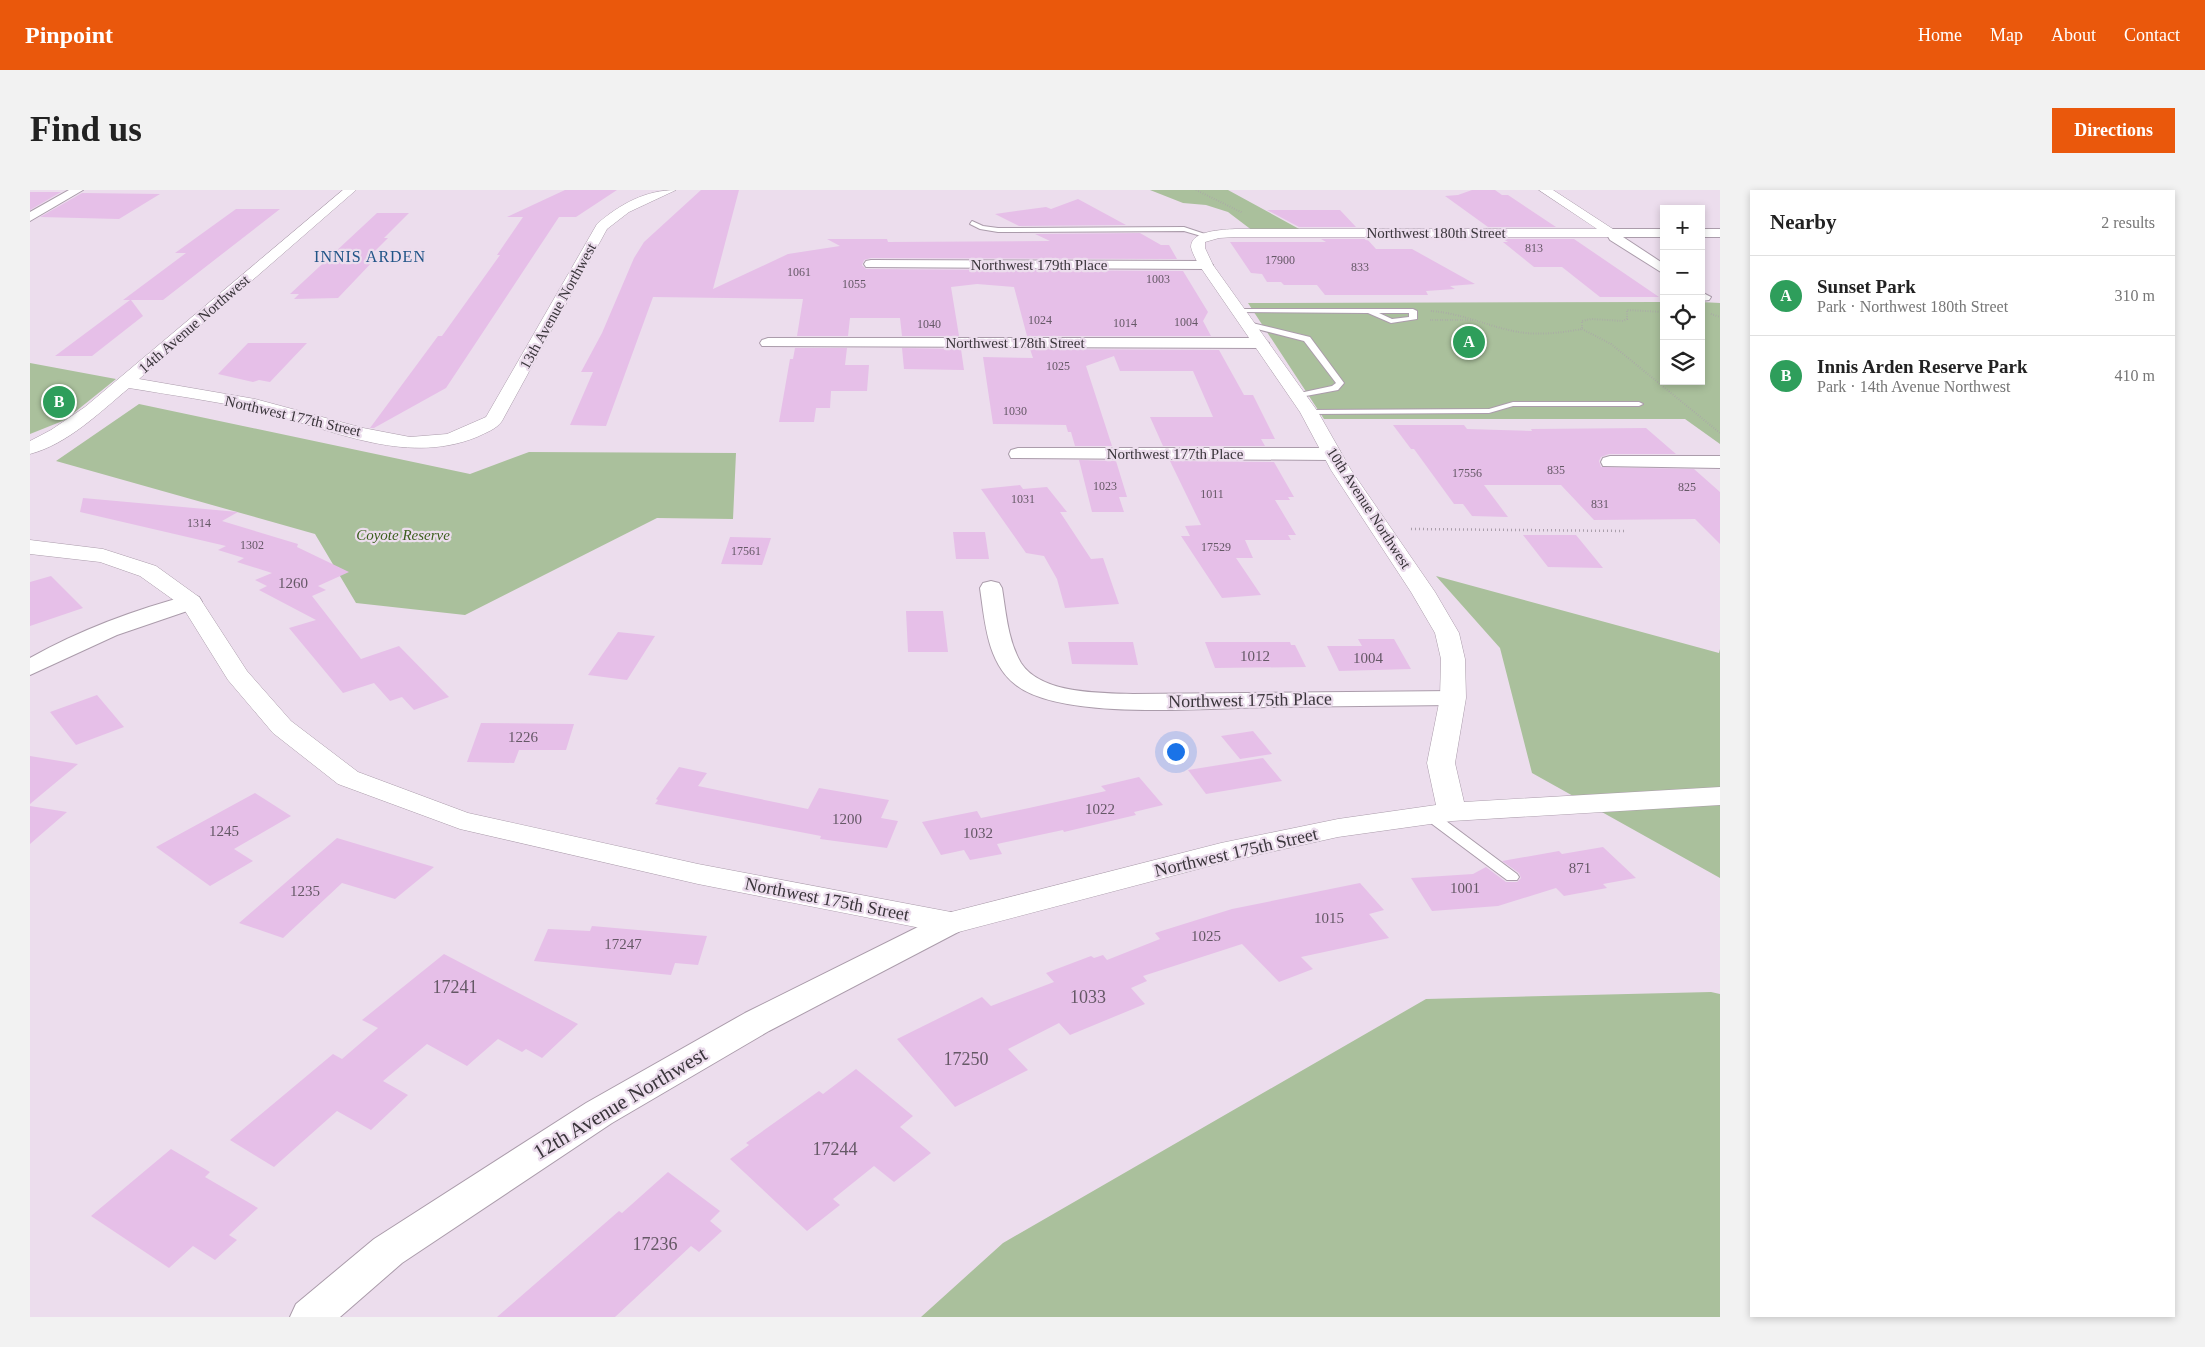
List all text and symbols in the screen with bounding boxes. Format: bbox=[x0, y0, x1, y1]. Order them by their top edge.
text: Pinpoint bbox=[25, 22, 113, 48]
text: Home bbox=[1918, 25, 1962, 45]
text: Map bbox=[1990, 25, 2023, 45]
text: About bbox=[2051, 25, 2096, 45]
text: Contact bbox=[2124, 25, 2180, 45]
button: Directions bbox=[2052, 108, 2175, 153]
text: Find us bbox=[30, 110, 142, 149]
map controls bbox=[1660, 205, 1705, 385]
button: + bbox=[1660, 205, 1705, 250]
text: Nearby bbox=[1770, 210, 1837, 234]
text: 2 results bbox=[2101, 214, 2155, 231]
street label: Northwest 180th Street bbox=[1366, 225, 1506, 241]
street label: 13th Avenue Northwest bbox=[517, 240, 600, 372]
house number: 813 bbox=[1525, 241, 1543, 255]
district label: INNIS ARDEN bbox=[314, 248, 426, 265]
button: − bbox=[1660, 250, 1705, 295]
house number: 17900 bbox=[1265, 253, 1295, 267]
street label: Northwest 179th Place bbox=[971, 257, 1108, 273]
house number: 833 bbox=[1351, 260, 1369, 274]
house number: 1061 bbox=[787, 265, 811, 279]
street label: 14th Avenue Northwest bbox=[135, 271, 253, 376]
house number: 1003 bbox=[1146, 272, 1170, 286]
text: Sunset Park bbox=[1817, 276, 1916, 297]
house number: 1055 bbox=[842, 277, 866, 291]
text: A bbox=[1780, 287, 1792, 304]
text: 310 m bbox=[2115, 287, 2155, 304]
button: locate bbox=[1660, 295, 1705, 340]
text: Park · Northwest 180th Street bbox=[1817, 298, 2008, 315]
house number: 1024 bbox=[1028, 313, 1052, 327]
house number: 1004 bbox=[1174, 315, 1198, 329]
house number: 1014 bbox=[1113, 316, 1137, 330]
house number: 1040 bbox=[917, 317, 941, 331]
pin: A bbox=[1453, 323, 1485, 361]
street label: Northwest 178th Street bbox=[945, 335, 1085, 351]
button: layers bbox=[1660, 340, 1705, 385]
text: Innis Arden Reserve Park bbox=[1817, 356, 2028, 377]
house number: 1025 bbox=[1046, 359, 1070, 373]
text: B bbox=[1781, 367, 1791, 384]
text: 410 m bbox=[2115, 367, 2155, 384]
text: Park · 14th Avenue Northwest bbox=[1817, 378, 2010, 395]
pin: B bbox=[43, 383, 75, 421]
street label: Northwest 177th Street bbox=[223, 393, 363, 440]
house number: 1030 bbox=[1003, 404, 1027, 418]
street label: 10th Avenue Northwest bbox=[1324, 444, 1415, 572]
street label: Northwest 177th Place bbox=[1107, 446, 1244, 462]
house number: 835 bbox=[1547, 463, 1565, 477]
house number: 17556 bbox=[1452, 466, 1482, 480]
house number: 1023 bbox=[1093, 479, 1117, 493]
house number: 825 bbox=[1678, 480, 1696, 494]
house number: 1011 bbox=[1200, 487, 1224, 501]
house number: 1031 bbox=[1011, 492, 1035, 506]
house number: 831 bbox=[1591, 497, 1609, 511]
house number: 1314 bbox=[187, 516, 211, 530]
park label: Coyote Reserve bbox=[356, 527, 450, 543]
house number: 1302 bbox=[240, 538, 264, 552]
house number: 17529 bbox=[1201, 540, 1231, 554]
house number: 17561 bbox=[731, 544, 761, 558]
house number: 1260 bbox=[278, 575, 308, 591]
house number: 1012 bbox=[1240, 648, 1270, 664]
house number: 1004 bbox=[1353, 650, 1384, 666]
street label: Northwest 175th Place bbox=[1168, 689, 1332, 711]
house number: 1226 bbox=[508, 729, 539, 745]
your location bbox=[1163, 739, 1189, 765]
house number: 1022 bbox=[1085, 801, 1115, 817]
house number: 1200 bbox=[832, 811, 862, 827]
house number: 1245 bbox=[209, 823, 239, 839]
street label: Northwest 175th Street bbox=[1152, 823, 1320, 881]
house number: 1032 bbox=[963, 825, 993, 841]
house number: 871 bbox=[1569, 860, 1591, 876]
street label: Northwest 175th Street bbox=[743, 873, 911, 925]
house number: 1001 bbox=[1450, 880, 1480, 896]
house number: 1235 bbox=[290, 883, 320, 899]
house number: 1015 bbox=[1314, 910, 1344, 926]
house number: 1025 bbox=[1191, 928, 1221, 944]
house number: 17247 bbox=[604, 936, 642, 952]
house number: 17241 bbox=[433, 977, 478, 997]
house number: 1033 bbox=[1070, 987, 1106, 1007]
street label: 12th Avenue Northwest bbox=[529, 1042, 711, 1164]
house number: 17250 bbox=[944, 1049, 989, 1069]
house number: 17244 bbox=[813, 1139, 858, 1159]
house number: 17236 bbox=[633, 1234, 678, 1254]

